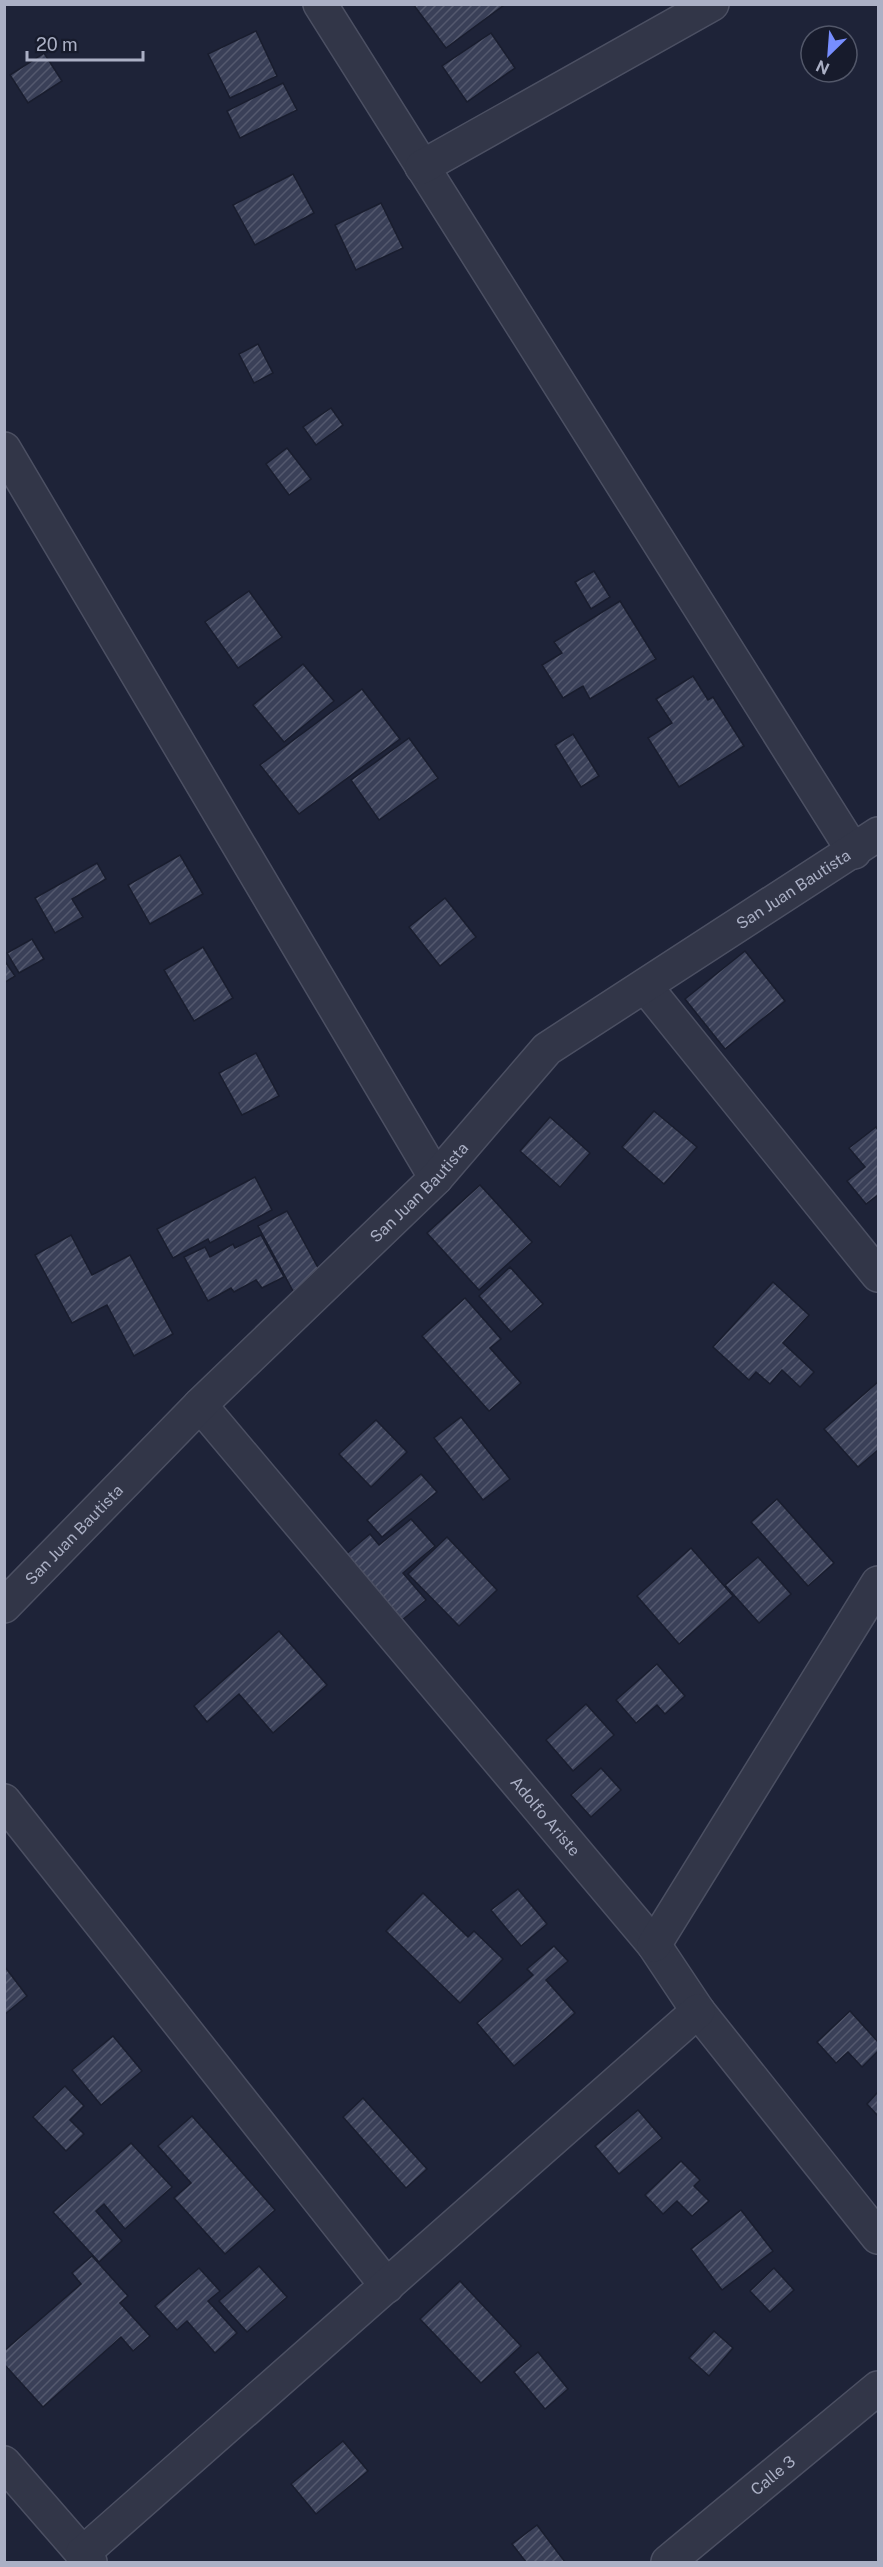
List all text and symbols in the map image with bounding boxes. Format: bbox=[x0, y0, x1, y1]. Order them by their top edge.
scale bar bbox=[27, 24, 142, 62]
north arrow bbox=[799, 24, 859, 84]
text: 20 m bbox=[36, 34, 78, 55]
text: N bbox=[813, 56, 833, 78]
street label: San Juan Bautista bbox=[733, 845, 854, 933]
street label: San Juan Bautista bbox=[366, 1139, 472, 1246]
street label: San Juan Bautista bbox=[21, 1480, 127, 1588]
street label: Adolfo Ariste bbox=[507, 1772, 584, 1860]
street label: Calle 3 bbox=[747, 2451, 799, 2499]

